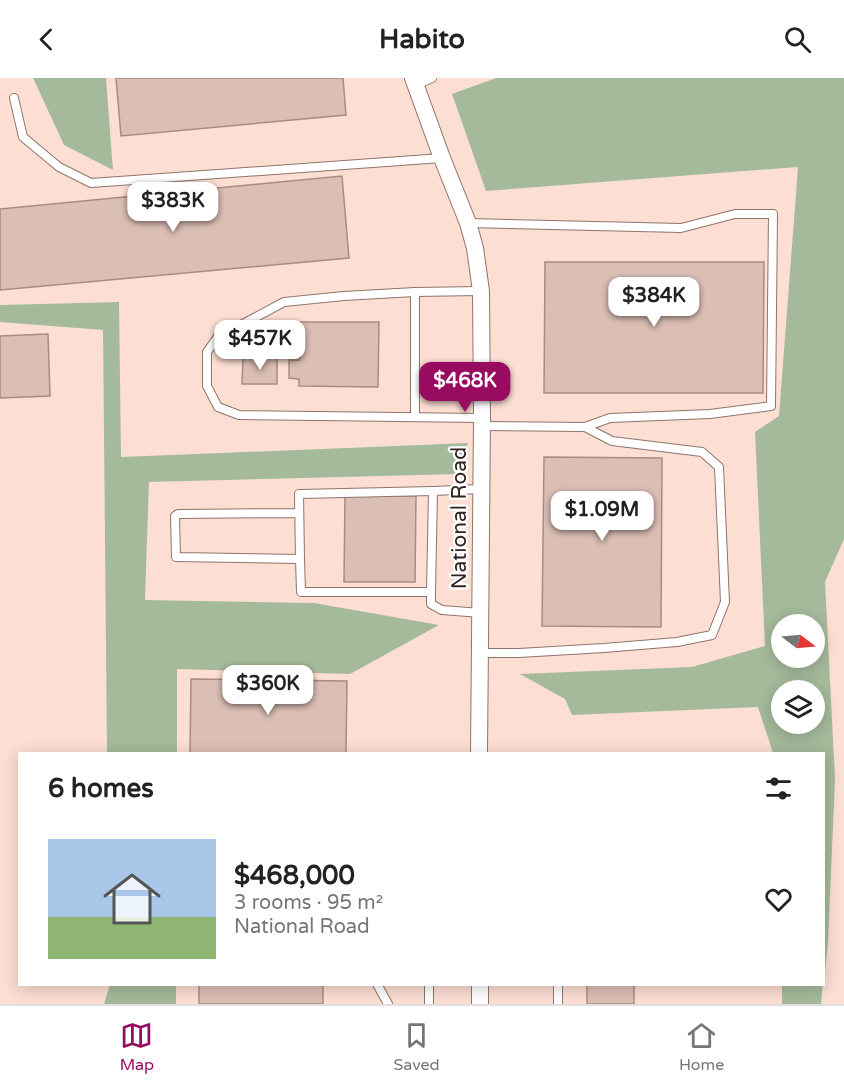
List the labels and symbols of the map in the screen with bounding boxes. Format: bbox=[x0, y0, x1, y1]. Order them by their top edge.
pin: $383K bbox=[131, 182, 215, 233]
pin: $384K bbox=[612, 277, 696, 328]
pin: $457K bbox=[218, 320, 302, 371]
pin: $468K bbox=[423, 362, 507, 413]
street label: National Road bbox=[447, 447, 472, 589]
pin: $1.09M bbox=[553, 491, 651, 542]
north arrow bbox=[771, 614, 825, 668]
pin: $360K bbox=[226, 665, 310, 716]

